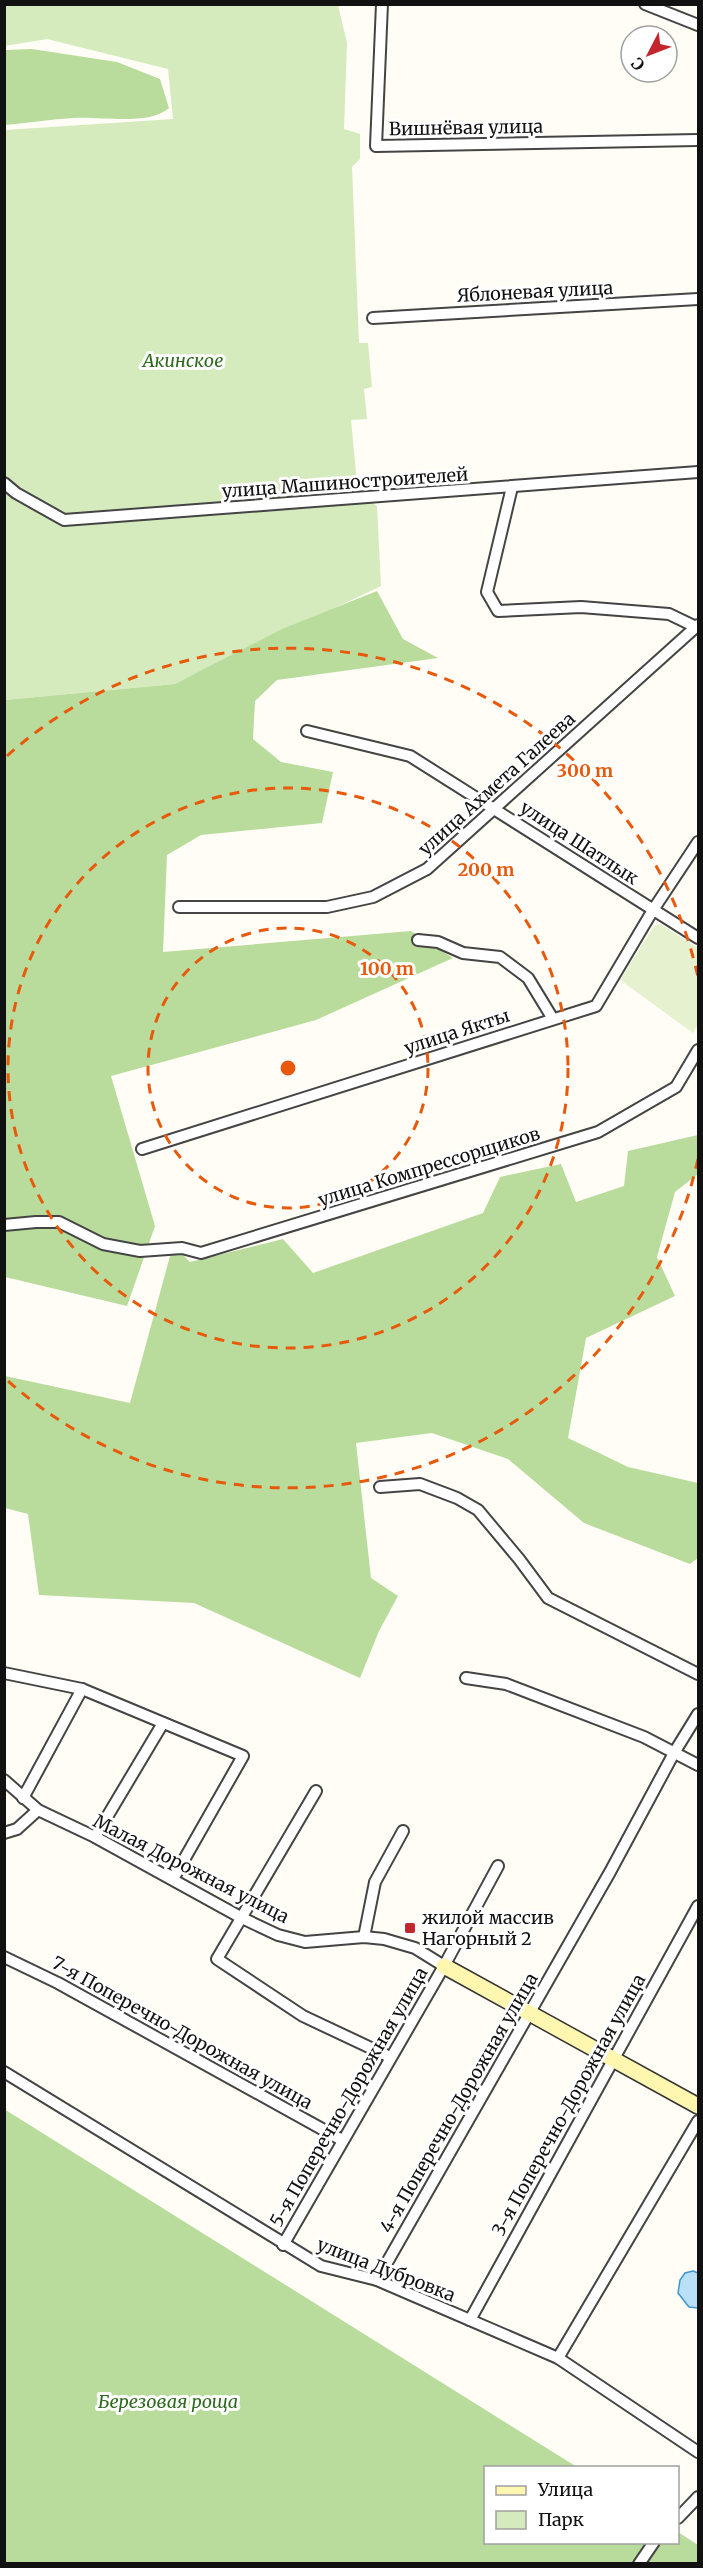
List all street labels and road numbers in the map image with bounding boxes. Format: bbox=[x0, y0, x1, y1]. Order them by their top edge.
street label: Вишнёвая улица bbox=[389, 115, 544, 140]
street label: Яблоневая улица bbox=[456, 276, 614, 307]
street label: улица Машиностроителей bbox=[221, 462, 469, 503]
street label: улица Ахмета Галеева bbox=[413, 707, 580, 860]
street label: улица Шатлык bbox=[516, 796, 643, 890]
street label: улица Якты bbox=[401, 1004, 513, 1059]
street label: улица Компрессорщиков bbox=[315, 1122, 543, 1211]
street label: Малая Дорожная улица bbox=[89, 1809, 293, 1928]
street label: 7-я Поперечно-Дорожная улица bbox=[48, 1951, 317, 2114]
street label: 5-я Поперечно-Дорожная улица bbox=[265, 1963, 433, 2231]
street label: 4-я Поперечно-Дорожная улица bbox=[375, 1968, 543, 2237]
street label: 3-я Поперечно-Дорожная улица bbox=[487, 1970, 650, 2240]
street label: улица Дубровка bbox=[314, 2233, 459, 2307]

